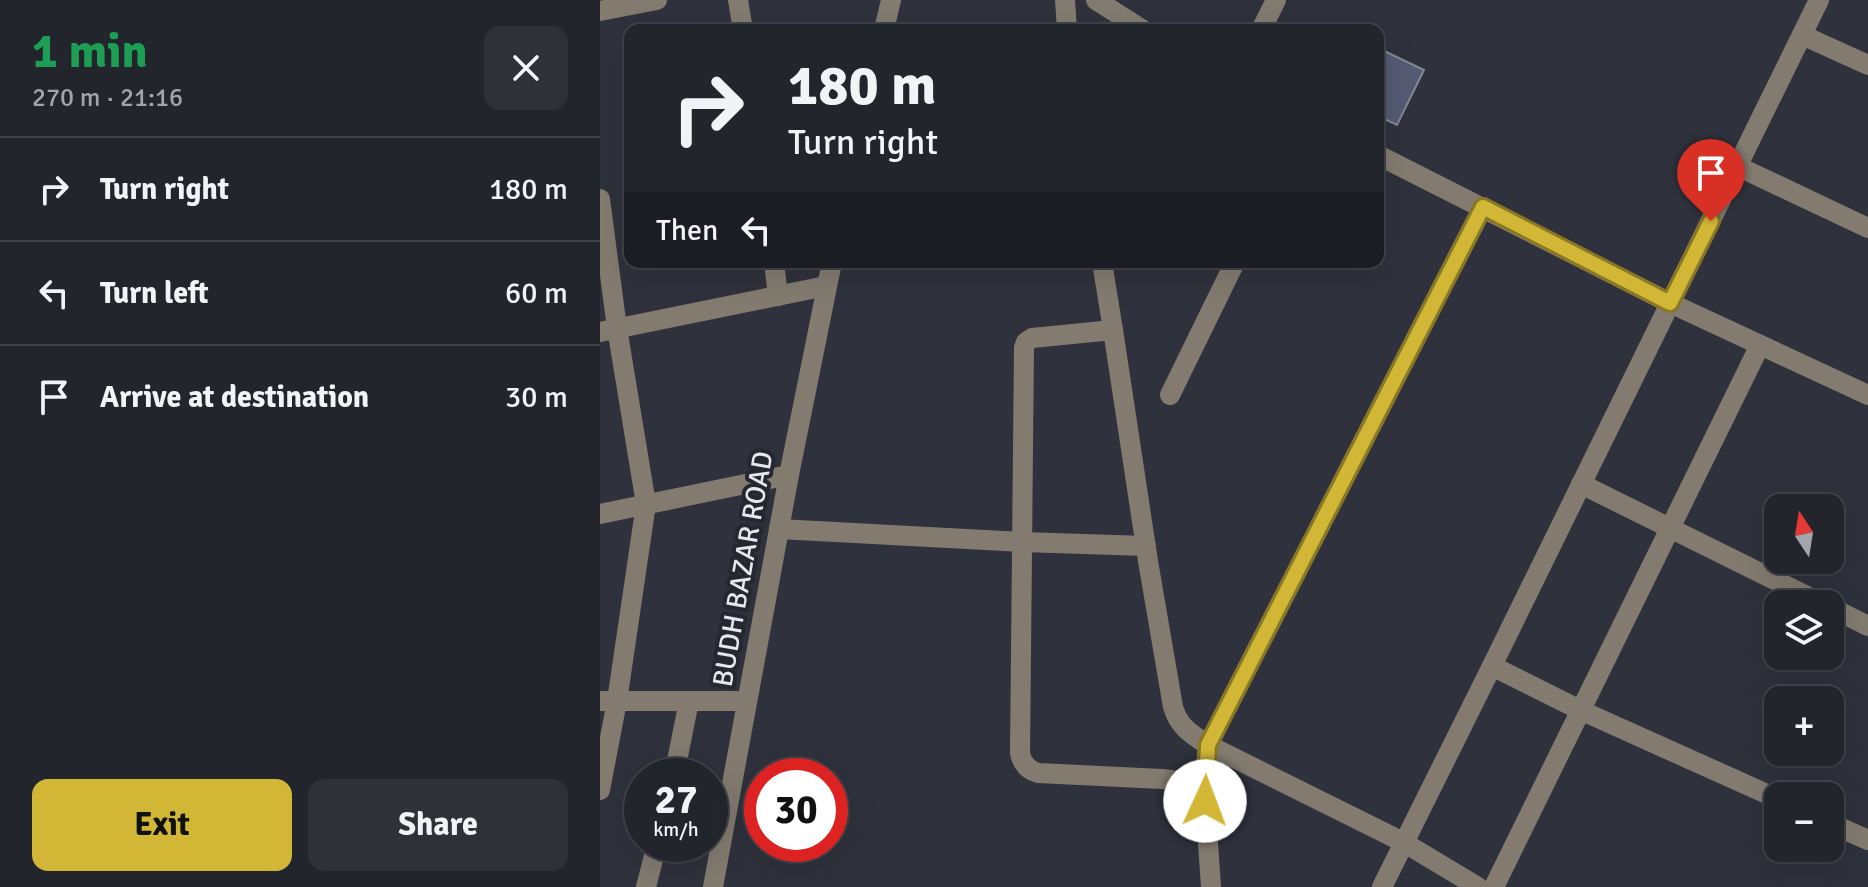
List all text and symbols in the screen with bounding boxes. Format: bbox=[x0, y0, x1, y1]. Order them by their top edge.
text: 1 min bbox=[32, 22, 148, 81]
button: close bbox=[484, 26, 568, 110]
text: 180 m bbox=[788, 51, 936, 120]
icon: right bbox=[656, 56, 760, 160]
text: 270 m · 21:16 bbox=[32, 82, 183, 114]
text: Turn right bbox=[788, 120, 938, 165]
pin bbox=[1677, 139, 1745, 221]
icon: arrive bbox=[1689, 151, 1733, 195]
icon: right bbox=[32, 167, 76, 211]
text: Turn right bbox=[100, 171, 229, 208]
text: 180 m bbox=[489, 171, 568, 208]
icon: left bbox=[734, 208, 778, 252]
text: Then bbox=[656, 212, 718, 249]
icon: left bbox=[32, 271, 76, 315]
text: Turn left bbox=[100, 275, 209, 312]
text: 60 m bbox=[505, 275, 568, 312]
icon: arrive bbox=[32, 375, 76, 419]
text: Arrive at destination bbox=[100, 379, 369, 416]
text: 30 m bbox=[505, 379, 568, 416]
street label: BUDH BAZAR ROAD bbox=[706, 449, 780, 689]
north arrow bbox=[1764, 494, 1844, 574]
map controls bbox=[1764, 494, 1844, 862]
button: layers bbox=[1764, 590, 1844, 670]
button: + bbox=[1764, 686, 1844, 766]
speed limit sign: 30 bbox=[744, 758, 848, 862]
position arrow bbox=[1163, 759, 1247, 843]
text: 27 bbox=[654, 775, 698, 825]
button: Exit bbox=[32, 779, 292, 871]
button: Share bbox=[308, 779, 568, 871]
button: − bbox=[1764, 782, 1844, 862]
text: km/h bbox=[653, 817, 699, 842]

